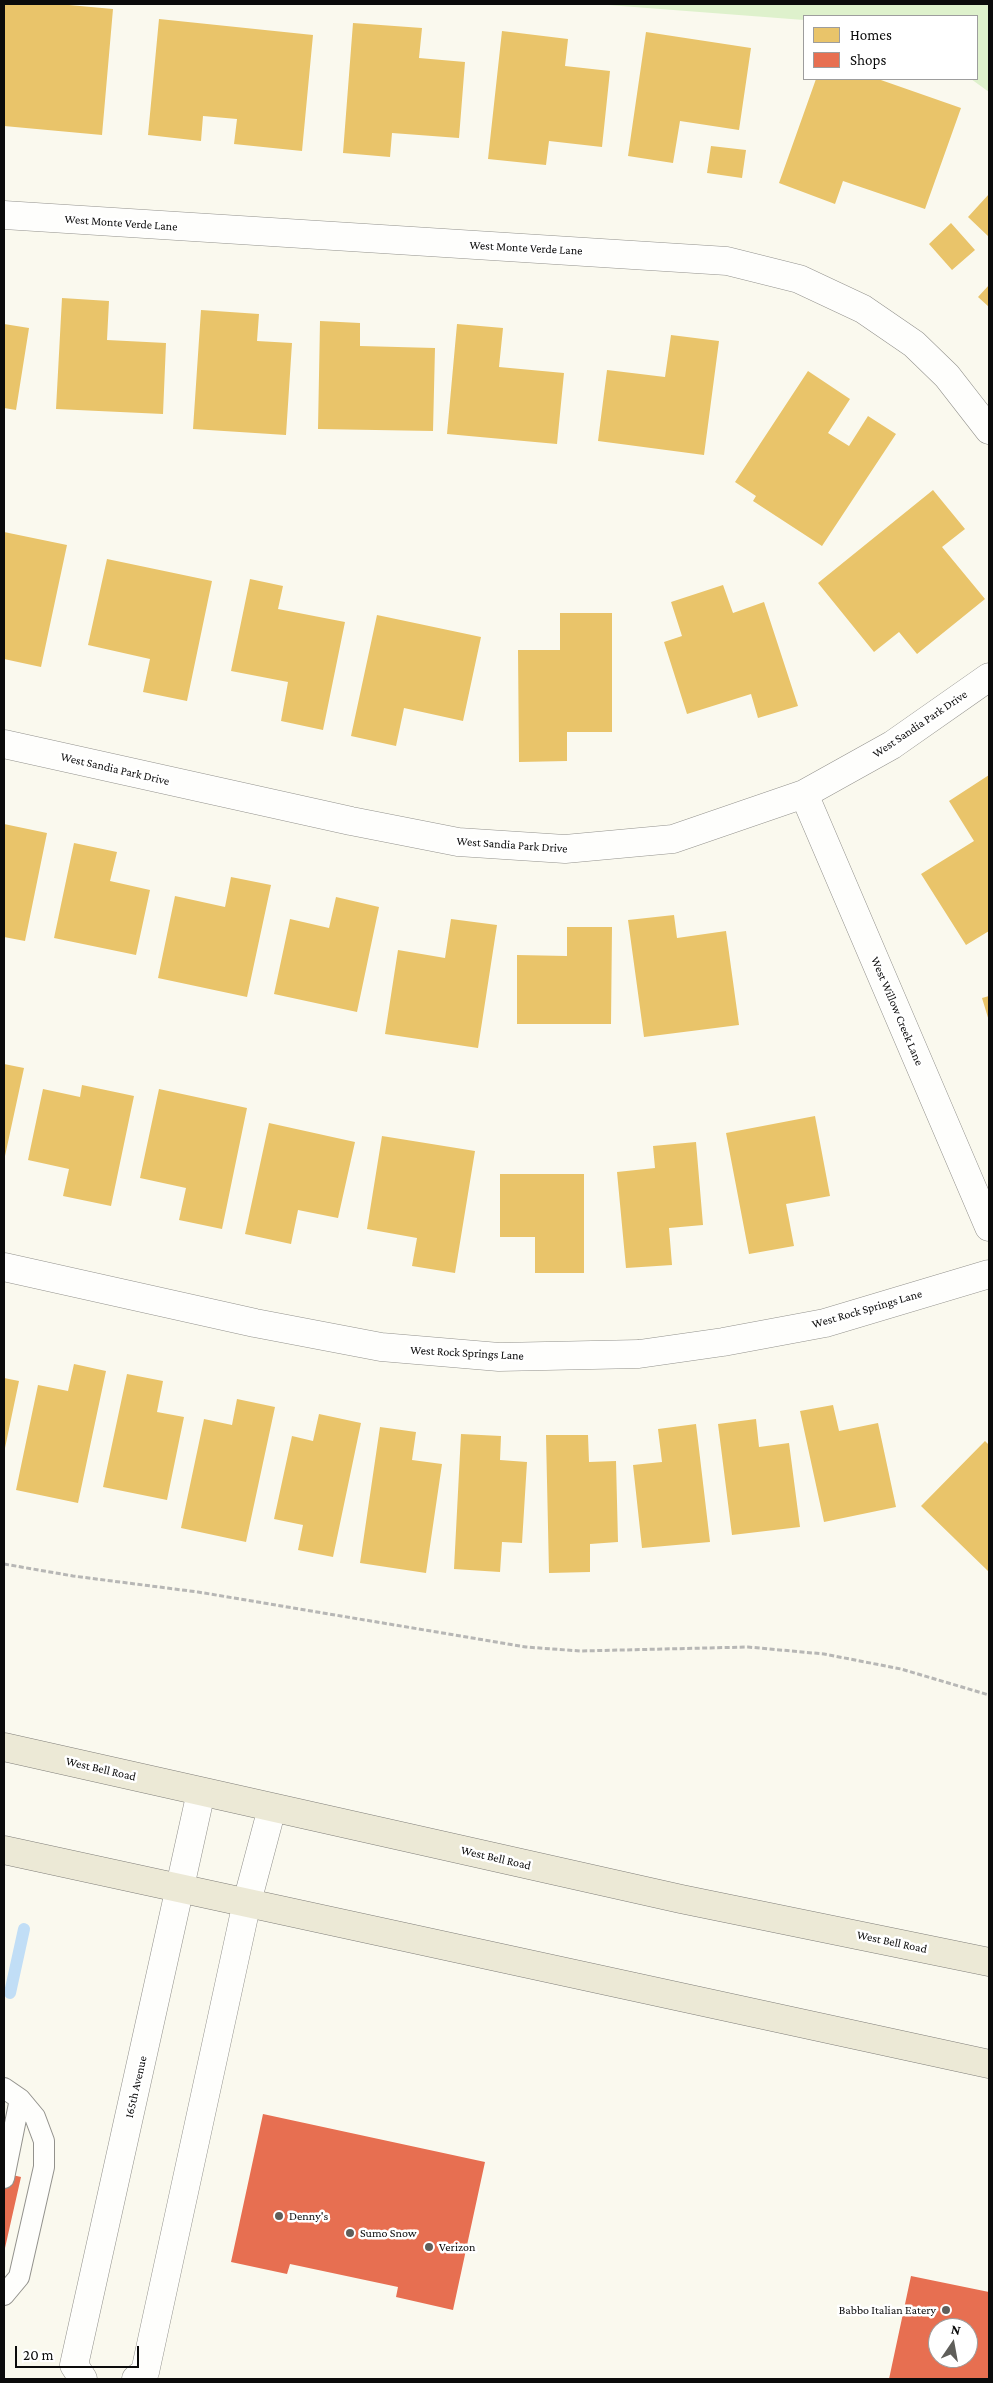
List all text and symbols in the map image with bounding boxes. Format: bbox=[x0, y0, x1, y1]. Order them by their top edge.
legend bbox=[803, 15, 978, 80]
text: Homes bbox=[850, 27, 892, 43]
text: Shops bbox=[850, 52, 886, 68]
street label: West Monte Verde Lane bbox=[64, 212, 178, 234]
street label: West Monte Verde Lane bbox=[469, 238, 583, 258]
street label: West Sandia Park Drive bbox=[870, 687, 970, 761]
street label: West Sandia Park Drive bbox=[59, 749, 171, 789]
street label: West Sandia Park Drive bbox=[456, 834, 568, 856]
street label: West Willow Creek Lane bbox=[868, 954, 926, 1068]
street label: West Rock Springs Lane bbox=[810, 1286, 924, 1332]
street label: West Rock Springs Lane bbox=[410, 1343, 524, 1363]
street label: West Bell Road bbox=[65, 1754, 137, 1784]
street label: West Bell Road bbox=[460, 1843, 532, 1873]
street label: West Bell Road bbox=[856, 1928, 928, 1956]
street label: 165th Avenue bbox=[122, 2054, 150, 2120]
place label: Denny's bbox=[289, 2209, 328, 2223]
marker: Denny's bbox=[273, 2210, 285, 2222]
place label: Sumo Snow bbox=[360, 2226, 417, 2240]
marker: Sumo Snow bbox=[344, 2227, 356, 2239]
place label: Verizon bbox=[439, 2240, 476, 2254]
marker: Verizon bbox=[423, 2241, 435, 2253]
place label: Babbo Italian Eatery bbox=[839, 2303, 936, 2317]
marker: Babbo Italian Eatery bbox=[940, 2304, 952, 2316]
north arrow bbox=[928, 2318, 978, 2368]
text: N bbox=[950, 2320, 962, 2338]
scale bar bbox=[18, 2336, 141, 2368]
text: 20 m bbox=[23, 2347, 54, 2363]

